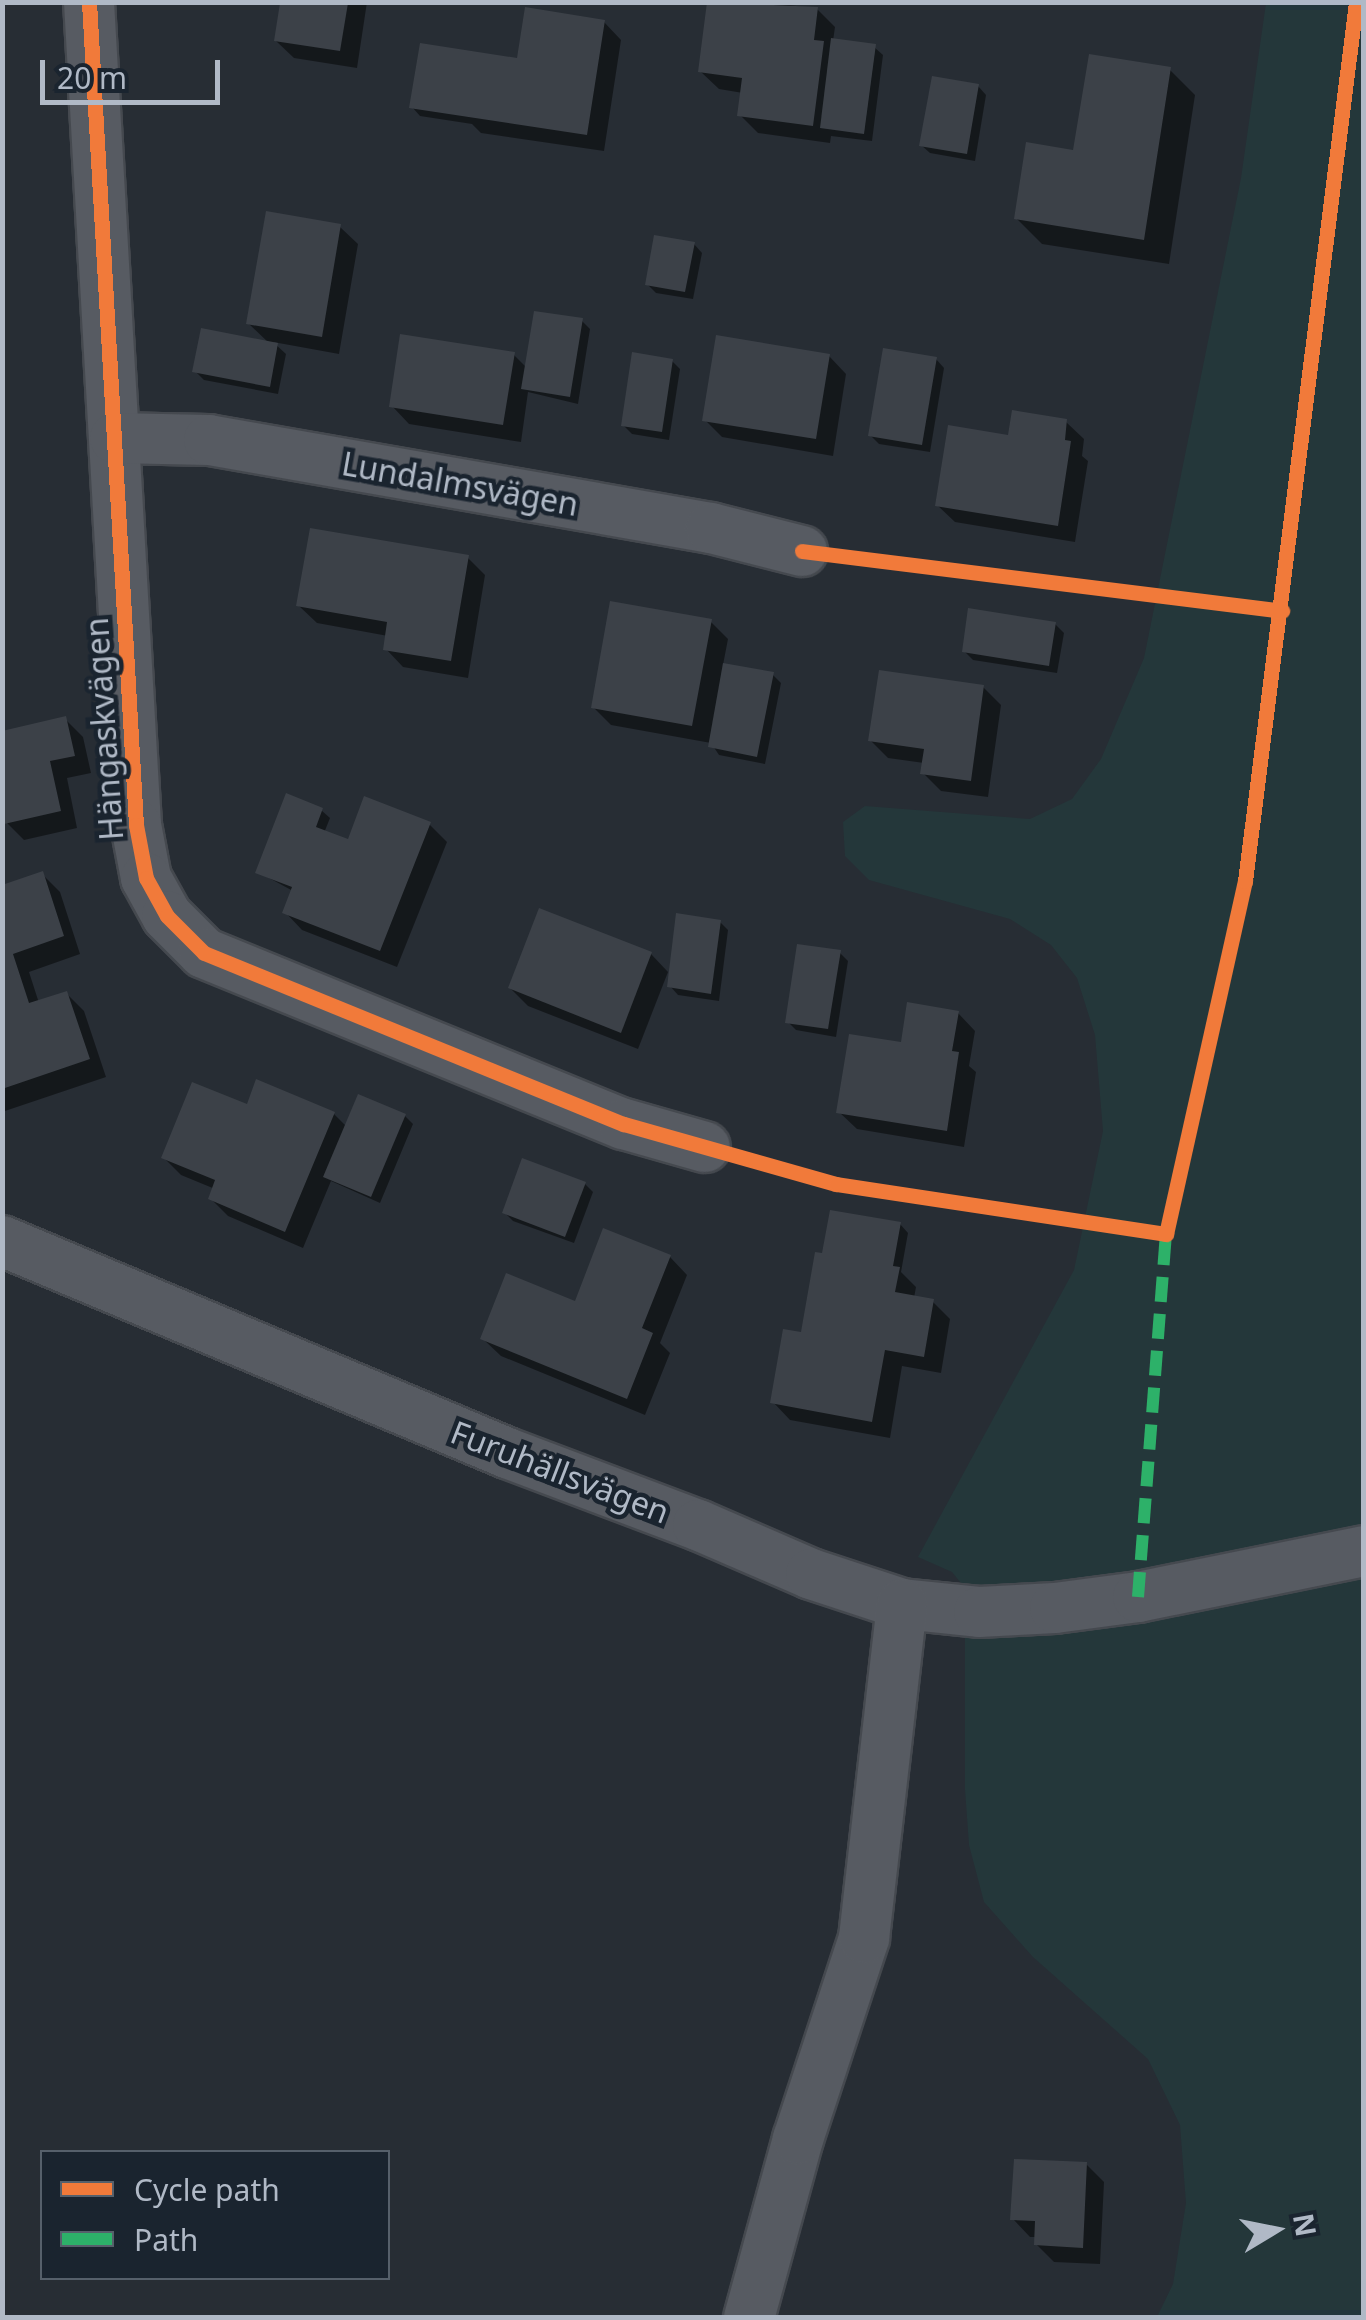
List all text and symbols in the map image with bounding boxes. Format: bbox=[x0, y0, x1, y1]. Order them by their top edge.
scale bar bbox=[45, 40, 225, 102]
text: 20 m bbox=[57, 57, 127, 98]
street label: Lundalmsvägen bbox=[339, 444, 581, 524]
street label: Hängaskvägen bbox=[77, 616, 131, 842]
street label: Furuhällsvägen bbox=[445, 1413, 675, 1531]
legend bbox=[40, 2150, 390, 2280]
text: Cycle path bbox=[134, 2169, 280, 2210]
north arrow bbox=[1226, 2180, 1326, 2280]
text: N bbox=[1285, 2210, 1326, 2239]
text: Path bbox=[134, 2219, 198, 2260]

